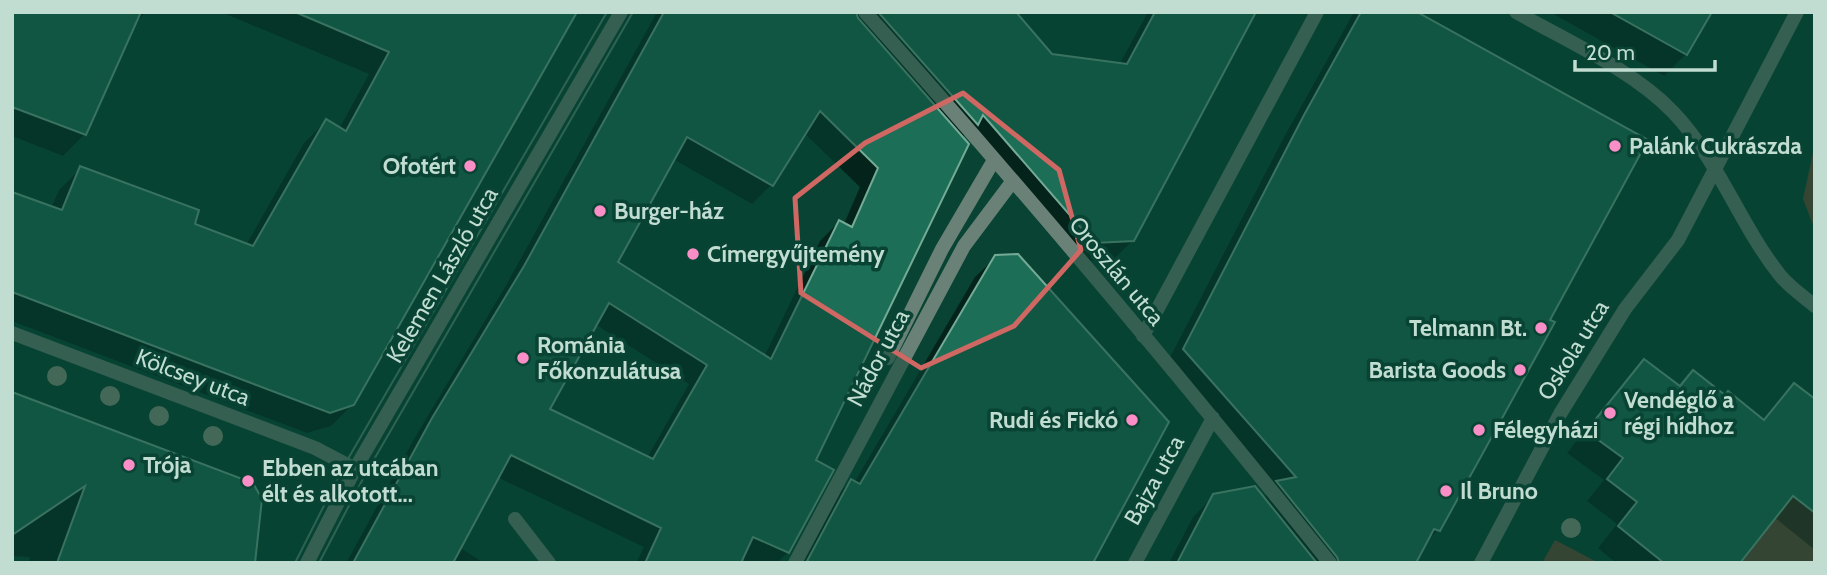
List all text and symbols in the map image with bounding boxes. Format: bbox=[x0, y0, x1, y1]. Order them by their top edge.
scale bar bbox=[1575, 28, 1715, 72]
text: 20 m bbox=[1586, 40, 1635, 65]
place label: Palánk Cukrászda bbox=[1629, 132, 1802, 160]
marker: Palánk Cukrászda bbox=[1607, 138, 1623, 154]
place label: Ofotért bbox=[383, 152, 456, 180]
marker: Ofotért bbox=[462, 158, 478, 174]
street label: Kelemen László utca bbox=[380, 182, 504, 368]
place label: Burger-ház bbox=[614, 197, 724, 225]
marker: Burger-ház bbox=[592, 203, 608, 219]
street label: Oroszlán utca bbox=[1063, 211, 1171, 331]
place label: Címergyűjtemény bbox=[707, 240, 885, 268]
marker: Címergyűjtemény bbox=[685, 246, 701, 262]
street label: Oskola utca bbox=[1531, 295, 1615, 405]
street label: Nádor utca bbox=[841, 305, 915, 411]
place label: Telmann Bt. bbox=[1409, 314, 1527, 342]
marker: Telmann Bt. bbox=[1533, 320, 1549, 336]
place label: Románia Főkonzulátusa bbox=[537, 331, 682, 385]
street label: Kölcsey utca bbox=[132, 342, 254, 412]
marker: Románia Főkonzulátusa bbox=[515, 350, 531, 366]
place label: Barista Goods bbox=[1369, 356, 1506, 384]
marker: Barista Goods bbox=[1512, 362, 1528, 378]
place label: Vendéglő a régi hídhoz bbox=[1624, 386, 1734, 440]
marker: Vendéglő a régi hídhoz bbox=[1602, 405, 1618, 421]
place label: Rudi és Fickó bbox=[989, 406, 1118, 434]
marker: Rudi és Fickó bbox=[1124, 412, 1140, 428]
place label: Félegyházi bbox=[1493, 416, 1598, 444]
marker: Félegyházi bbox=[1471, 422, 1487, 438]
street label: Bajza utca bbox=[1118, 430, 1190, 530]
place label: Trója bbox=[143, 451, 192, 479]
place label: Ebben az utcában élt és alkotott... bbox=[262, 454, 438, 508]
marker: Trója bbox=[121, 457, 137, 473]
marker: Ebben az utcában élt és alkotott... bbox=[240, 473, 256, 489]
place label: Il Bruno bbox=[1460, 477, 1538, 505]
marker: Il Bruno bbox=[1438, 483, 1454, 499]

